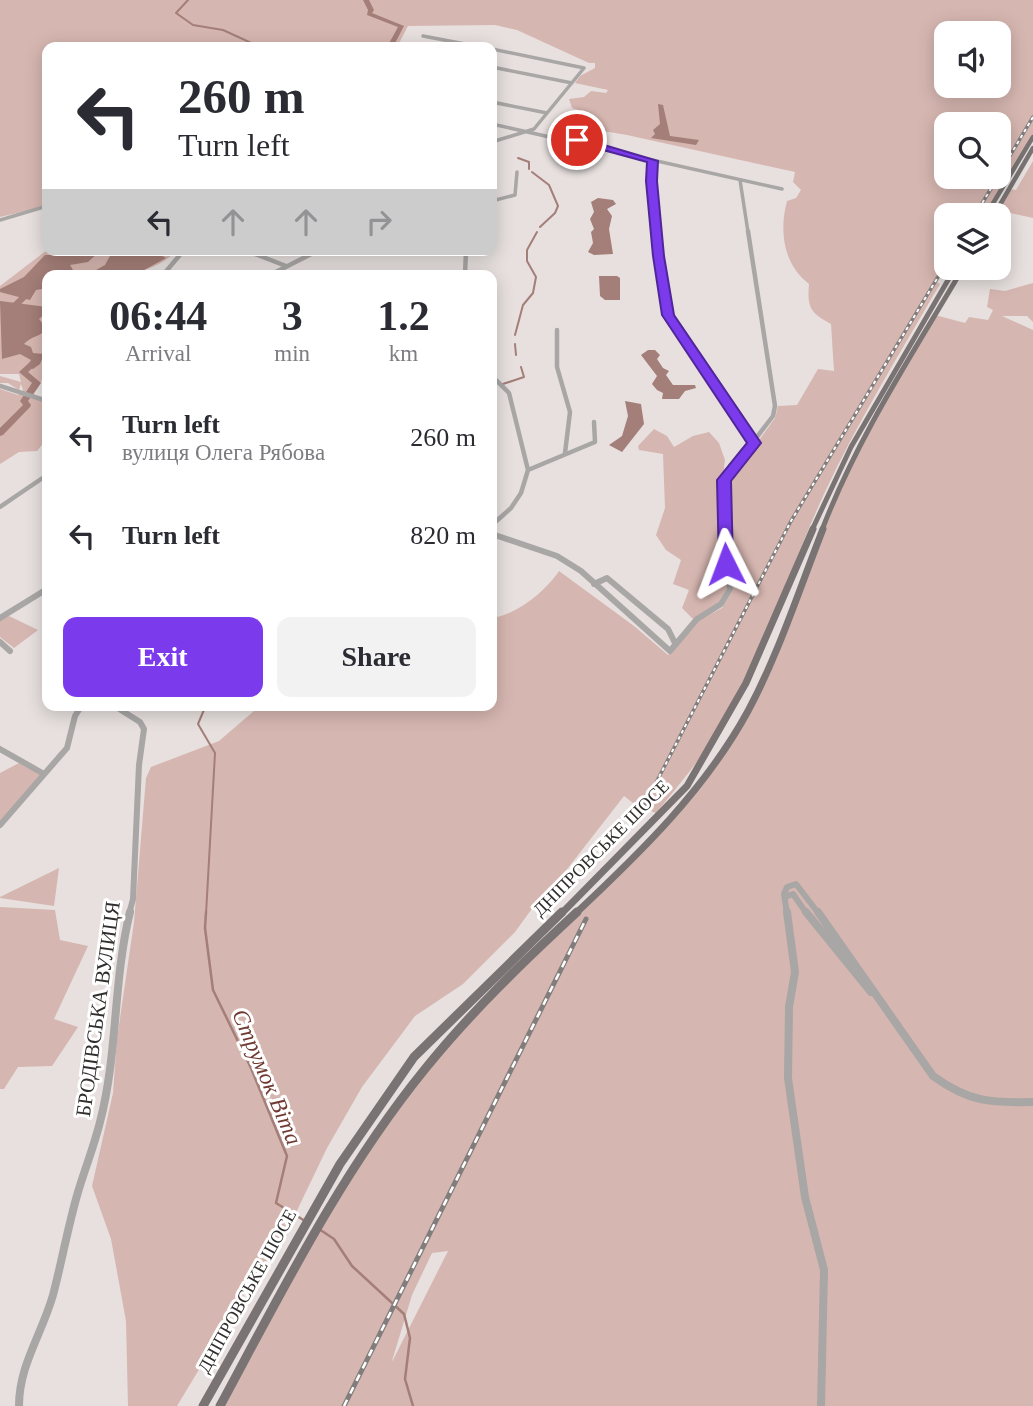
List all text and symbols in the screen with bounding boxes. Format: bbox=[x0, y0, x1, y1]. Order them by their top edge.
map controls bbox=[934, 21, 1011, 280]
button: sound bbox=[934, 21, 1011, 98]
text: 260 m bbox=[178, 69, 305, 124]
icon: left bbox=[63, 70, 154, 161]
pin bbox=[547, 110, 607, 170]
button: search bbox=[934, 112, 1011, 189]
icon: arrive bbox=[558, 121, 596, 159]
text: Turn left bbox=[178, 127, 290, 163]
icon: left bbox=[141, 203, 179, 241]
icon: ahead bbox=[214, 203, 252, 241]
icon: ahead bbox=[287, 203, 325, 241]
icon: right bbox=[360, 203, 398, 241]
button: layers bbox=[934, 203, 1011, 280]
text: 06:44 bbox=[109, 293, 207, 339]
text: 3 bbox=[282, 293, 303, 339]
text: 1.2 bbox=[377, 293, 430, 339]
text: Arrival bbox=[125, 341, 191, 366]
text: min bbox=[274, 341, 310, 366]
text: km bbox=[389, 341, 418, 366]
text: Turn left bbox=[122, 410, 220, 439]
icon: left bbox=[63, 419, 101, 457]
text: 260 m bbox=[410, 423, 476, 452]
text: вулиця Олега Рябова bbox=[122, 440, 325, 465]
icon: left bbox=[63, 517, 101, 555]
text: Turn left bbox=[122, 521, 220, 550]
text: 820 m bbox=[410, 521, 476, 550]
position arrow bbox=[689, 527, 763, 601]
button: Exit bbox=[63, 617, 263, 697]
button: Share bbox=[277, 617, 476, 697]
street label: ДНІПРОВСЬКЕ ШОСЕ bbox=[529, 776, 673, 920]
street label: БРОДІВСЬКА ВУЛИЦЯ bbox=[71, 900, 125, 1118]
water label: Струмок Віта bbox=[227, 1006, 307, 1148]
street label: ДНІПРОВСЬКЕ ШОСЕ bbox=[194, 1206, 300, 1376]

